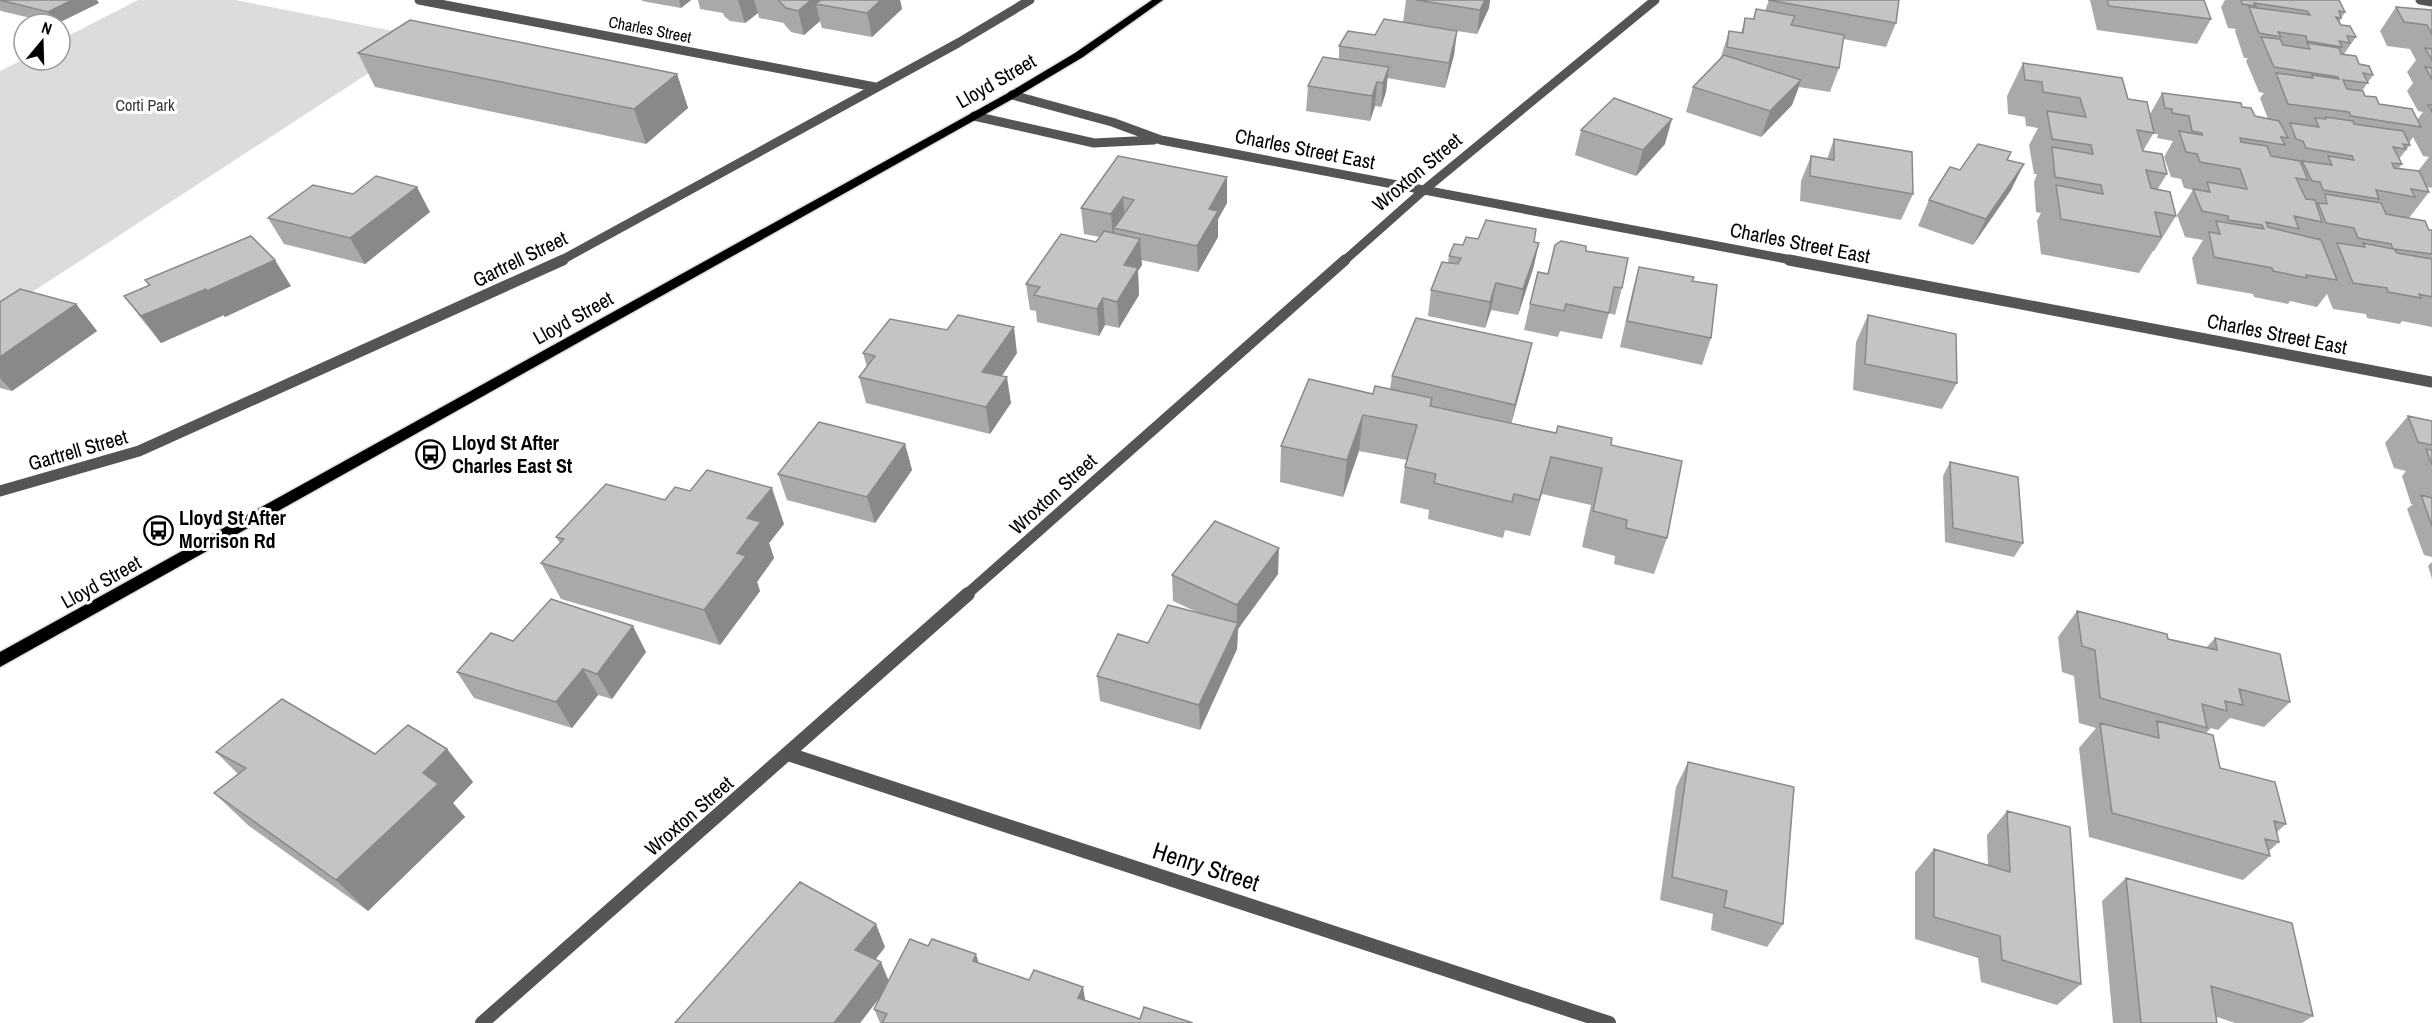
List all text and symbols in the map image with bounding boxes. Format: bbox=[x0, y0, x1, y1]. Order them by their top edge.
street label: Charles Street bbox=[607, 10, 694, 48]
north arrow bbox=[12, 12, 72, 72]
text: N bbox=[39, 16, 55, 40]
street label: Lloyd Street bbox=[951, 47, 1041, 114]
park label: Corti Park bbox=[115, 94, 175, 116]
street label: Charles Street East bbox=[1233, 122, 1378, 175]
street label: Wroxton Street bbox=[1366, 126, 1467, 217]
street label: Charles Street East bbox=[1728, 216, 1873, 269]
street label: Gartrell Street bbox=[468, 224, 572, 293]
street label: Lloyd Street bbox=[528, 284, 618, 351]
street label: Charles Street East bbox=[2205, 307, 2350, 360]
street label: Gartrell Street bbox=[25, 422, 131, 477]
place label: Lloyd St After Charles East St bbox=[452, 429, 573, 479]
bus stop icon: Lloyd St After Charles East St bbox=[415, 439, 447, 471]
street label: Wroxton Street bbox=[1003, 447, 1103, 540]
place label: Lloyd St After Morrison Rd bbox=[179, 504, 287, 554]
bus stop icon: Lloyd St After Morrison Rd bbox=[142, 514, 174, 546]
street label: Lloyd Street bbox=[56, 548, 146, 615]
street label: Wroxton Street bbox=[639, 769, 739, 862]
street label: Henry Street bbox=[1149, 834, 1264, 898]

